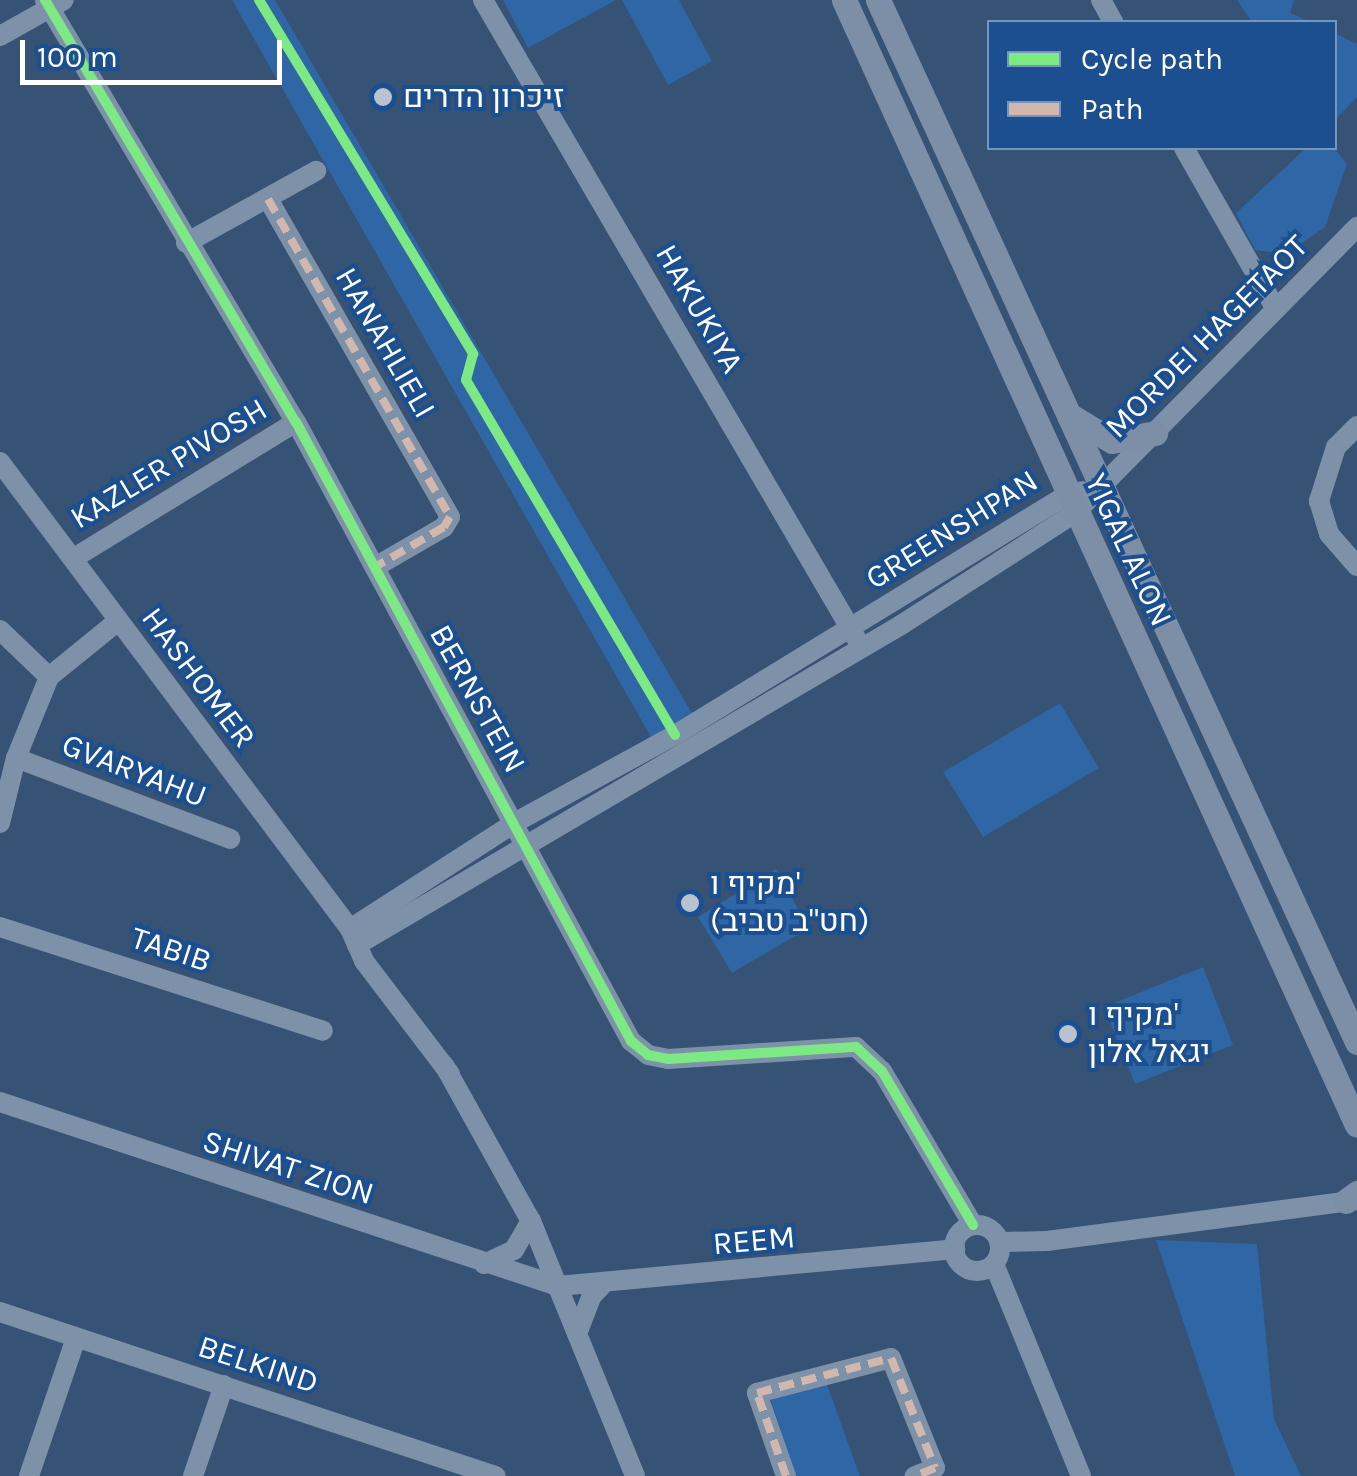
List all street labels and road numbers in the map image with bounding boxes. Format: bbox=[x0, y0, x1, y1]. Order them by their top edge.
street label: MORDEI HAGETAOT bbox=[1098, 228, 1316, 446]
street label: HAKUKIYA bbox=[647, 238, 751, 380]
street label: HANAHLIELI bbox=[327, 261, 443, 425]
street label: KAZLER PIVOSH bbox=[64, 390, 274, 538]
street label: GREENSHPAN bbox=[859, 462, 1045, 598]
street label: YIGAL ALON bbox=[1076, 468, 1180, 632]
street label: HASHOMER bbox=[133, 600, 263, 756]
street label: BERNSTEIN bbox=[421, 618, 533, 780]
street label: GVARYAHU bbox=[56, 726, 212, 816]
street label: TABIB bbox=[126, 919, 216, 981]
street label: SHIVAT ZION bbox=[198, 1122, 378, 1214]
street label: REEM bbox=[711, 1218, 797, 1264]
street label: BELKIND bbox=[193, 1328, 323, 1402]

